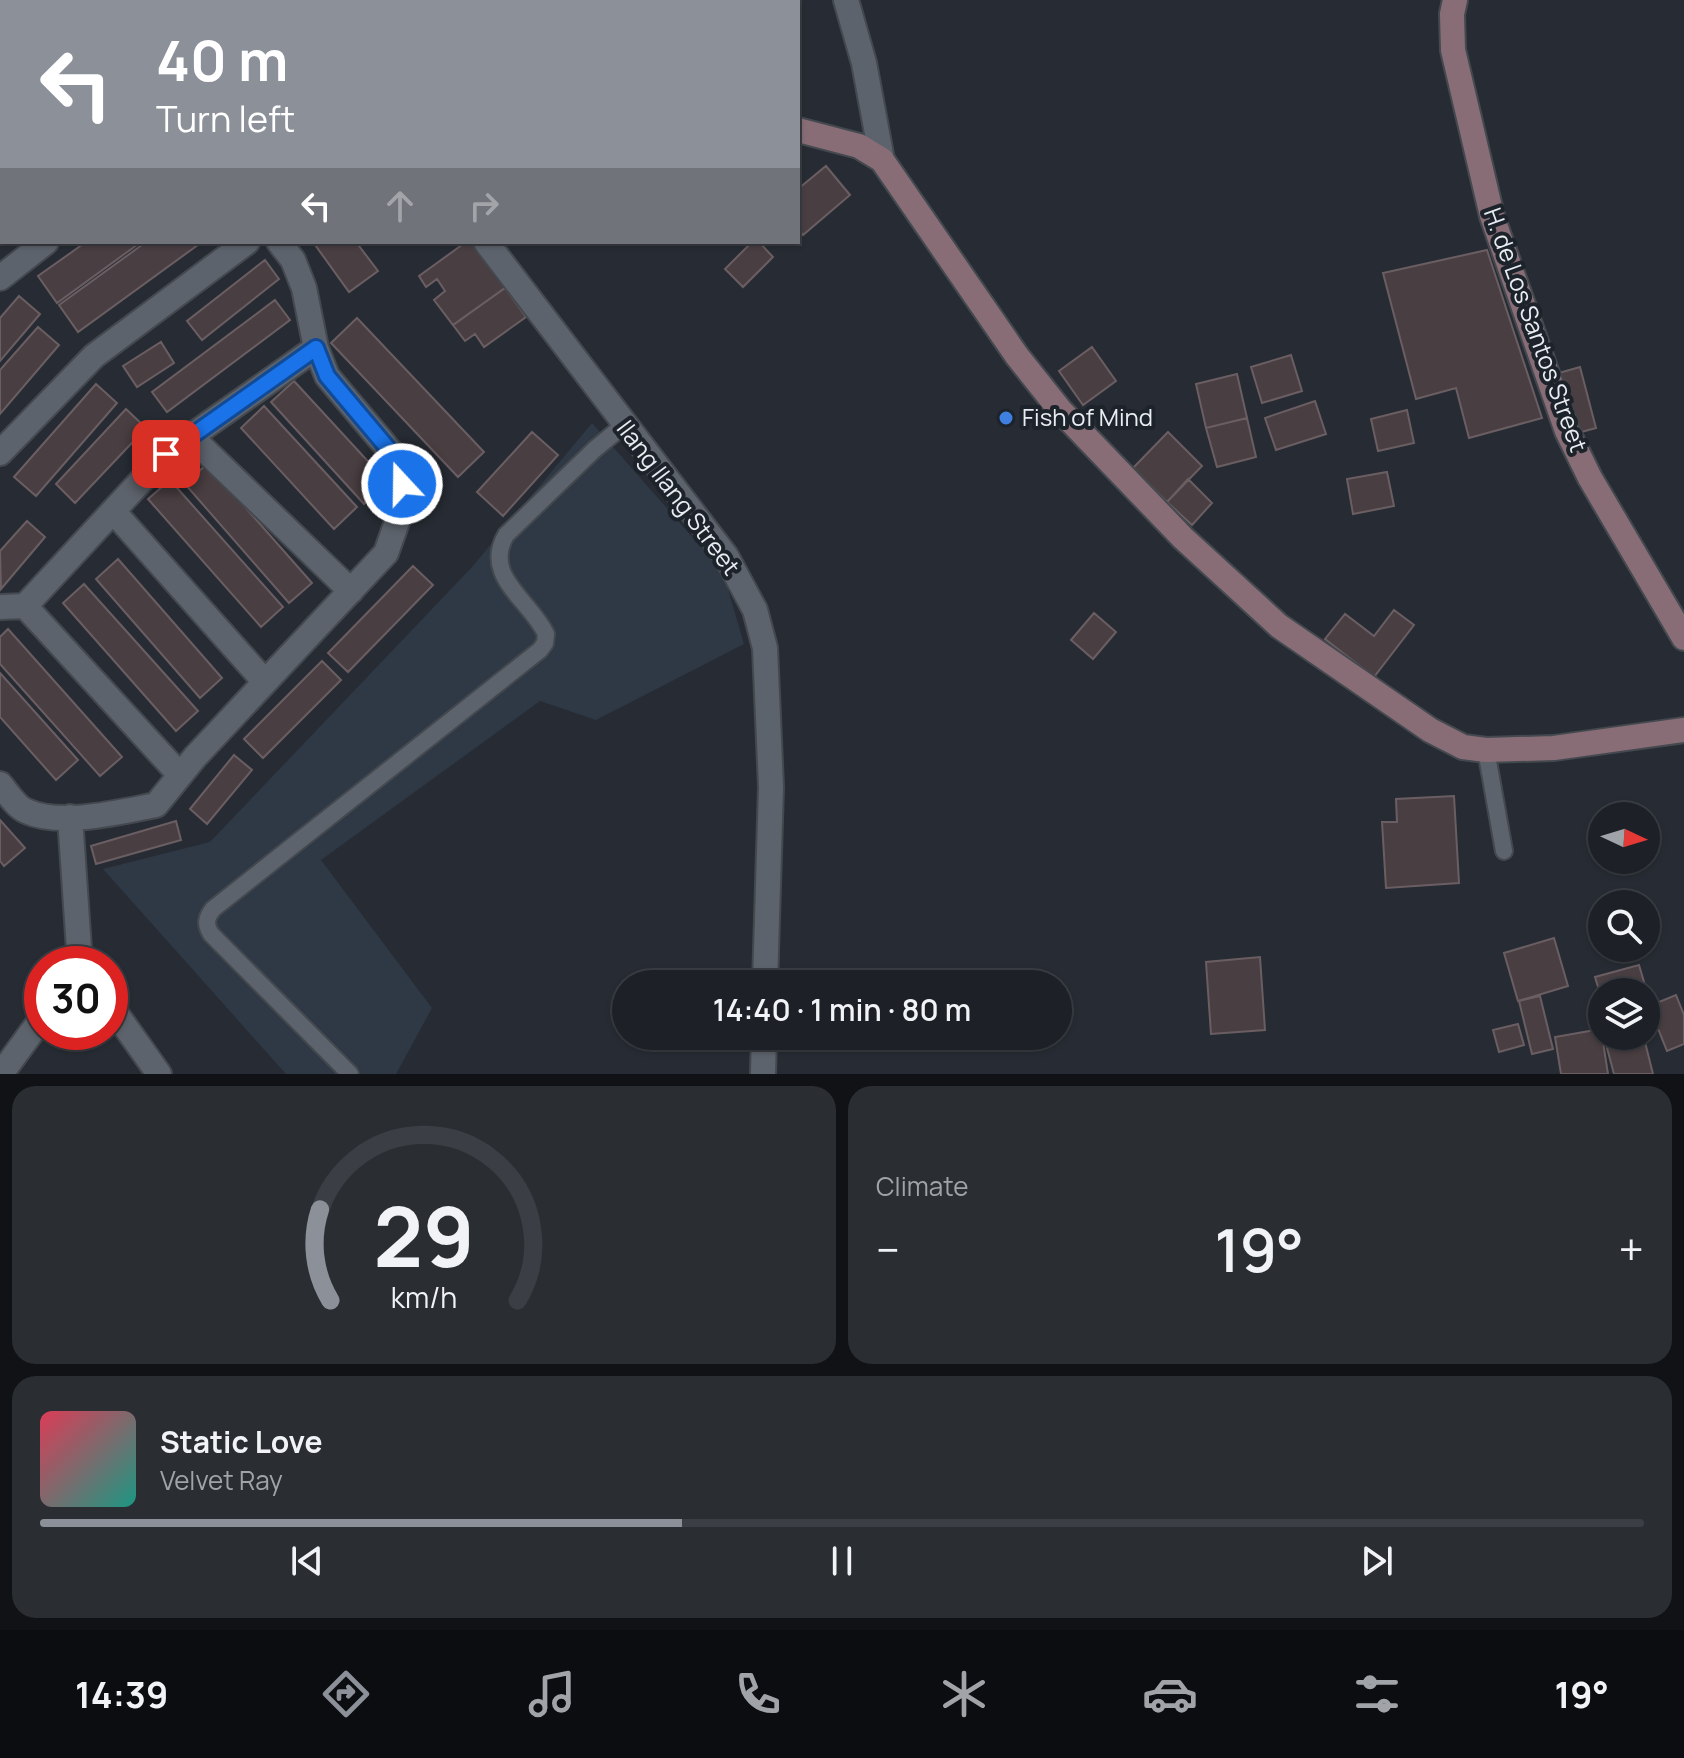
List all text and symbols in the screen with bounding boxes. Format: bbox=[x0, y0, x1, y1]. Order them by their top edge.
text: 40 m bbox=[156, 21, 288, 98]
icon: left bbox=[24, 32, 128, 136]
text: Turn left bbox=[156, 94, 295, 143]
icon: left bbox=[294, 184, 338, 228]
icon: ahead bbox=[378, 184, 422, 228]
icon: right bbox=[462, 184, 506, 228]
street label: H. de Los Santos Street bbox=[1477, 203, 1596, 456]
place label: Fish of Mind bbox=[1022, 400, 1153, 433]
marker: Fish of Mind bbox=[997, 409, 1015, 427]
street label: Ilang Ilang Street bbox=[610, 413, 748, 581]
pin bbox=[132, 420, 200, 488]
icon: arrive bbox=[144, 432, 188, 476]
position arrow bbox=[360, 442, 444, 526]
north arrow bbox=[1588, 802, 1660, 874]
map controls bbox=[1588, 802, 1660, 1050]
button: search bbox=[1588, 890, 1660, 962]
speed limit sign: 30 bbox=[24, 946, 128, 1050]
button: layers bbox=[1588, 978, 1660, 1050]
text: 14:40 · 1 min · 80 m bbox=[713, 989, 971, 1030]
text: Climate bbox=[876, 1168, 968, 1204]
text: 29 bbox=[373, 1178, 475, 1292]
text: 19° bbox=[1214, 1208, 1304, 1290]
text: − bbox=[876, 1219, 900, 1279]
text: + bbox=[1619, 1219, 1644, 1279]
text: km/h bbox=[391, 1278, 457, 1317]
text: Static Love bbox=[160, 1421, 323, 1462]
text: Velvet Ray bbox=[160, 1462, 283, 1498]
icon: previous bbox=[285, 1539, 329, 1583]
icon: pause bbox=[820, 1539, 864, 1583]
icon: next bbox=[1355, 1539, 1399, 1583]
icon: directions bbox=[318, 1666, 374, 1722]
icon: music bbox=[524, 1666, 580, 1722]
icon: phone bbox=[730, 1666, 786, 1722]
icon: climate bbox=[936, 1666, 992, 1722]
icon: car bbox=[1142, 1666, 1198, 1722]
icon: filters bbox=[1349, 1666, 1405, 1722]
text: 14:39 bbox=[75, 1670, 168, 1719]
text: 19° bbox=[1555, 1670, 1609, 1719]

